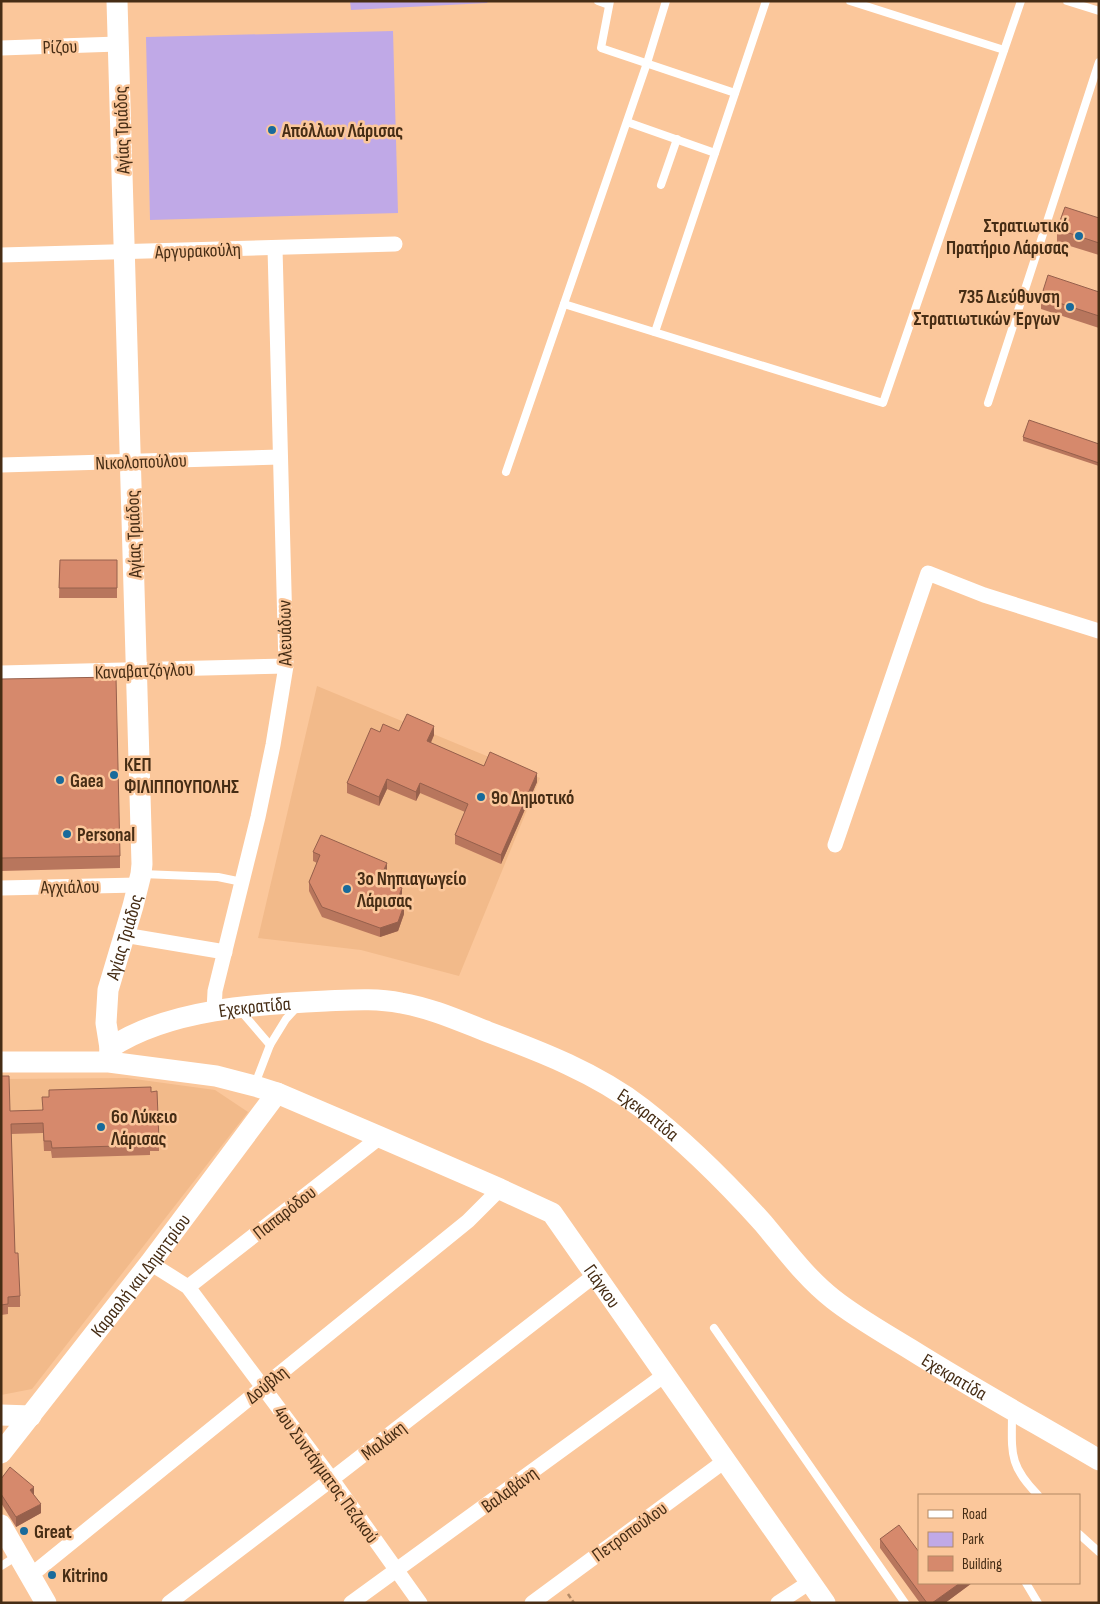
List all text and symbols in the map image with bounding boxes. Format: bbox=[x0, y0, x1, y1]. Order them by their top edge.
street label: Ρίζου bbox=[42, 35, 78, 60]
street label: Αγίας Τριάδος bbox=[109, 86, 136, 175]
place label: Απόλλων Λάρισας bbox=[281, 120, 403, 143]
marker: Απόλλων Λάρισας bbox=[266, 124, 278, 136]
place label: Στρατιωτικό Πρατήριο Λάρισας bbox=[946, 215, 1069, 260]
marker: Στρατιωτικό Πρατήριο Λάρισας bbox=[1073, 230, 1085, 242]
street label: Αργυρακούλη bbox=[154, 239, 241, 265]
place label: 735 Διεύθυνση Στρατιωτικών Έργων bbox=[913, 286, 1060, 331]
marker: 735 Διεύθυνση Στρατιωτικών Έργων bbox=[1064, 301, 1076, 313]
street label: Νικολοπούλου bbox=[95, 449, 187, 476]
street label: Αγίας Τριάδος bbox=[121, 490, 148, 579]
street label: Αλευάδων bbox=[273, 599, 298, 667]
street label: Καναβατζόγλου bbox=[94, 658, 194, 685]
place label: ΚΕΠ ΦΙΛΙΠΠΟΥΠΟΛΗΣ bbox=[124, 754, 239, 799]
marker: ΚΕΠ ΦΙΛΙΠΠΟΥΠΟΛΗΣ bbox=[108, 769, 120, 781]
place label: Gaea bbox=[70, 770, 104, 793]
marker: Gaea bbox=[54, 774, 66, 786]
place label: 9ο Δημοτικό bbox=[491, 787, 574, 810]
marker: 9ο Δημοτικό bbox=[475, 791, 487, 803]
place label: Personal bbox=[77, 824, 135, 847]
marker: Personal bbox=[61, 828, 73, 840]
place label: 3o Νηπιαγωγείο Λάρισας bbox=[356, 868, 467, 913]
street label: Αγχιάλου bbox=[39, 875, 100, 900]
marker: 3o Νηπιαγωγείο Λάρισας bbox=[341, 883, 353, 895]
street label: Αγίας Τριάδος bbox=[101, 892, 149, 984]
street label: Εχεκρατίδα bbox=[217, 993, 291, 1023]
street label: Εχεκρατίδα bbox=[613, 1084, 683, 1146]
place label: 6ο Λύκειο Λάρισας bbox=[110, 1106, 177, 1151]
marker: 6ο Λύκειο Λάρισας bbox=[95, 1121, 107, 1133]
street label: Παπαρόδου bbox=[249, 1182, 321, 1245]
street label: Καραολή και Δημητρίου bbox=[86, 1210, 196, 1342]
street label: Γιάγκου bbox=[578, 1260, 625, 1313]
street label: Εχεκρατίδα bbox=[917, 1349, 991, 1406]
street label: Δούβλη bbox=[241, 1361, 293, 1409]
street label: 4ου Συντάγματος Πεζικού bbox=[268, 1402, 383, 1548]
street label: Μαλάκη bbox=[357, 1417, 411, 1466]
street label: Βαλαβάνη bbox=[477, 1462, 543, 1518]
legend bbox=[918, 1494, 1080, 1584]
street label: Πετροπούλου bbox=[588, 1497, 672, 1567]
text: Road bbox=[962, 1505, 987, 1524]
place label: Great bbox=[34, 1521, 72, 1544]
marker: Great bbox=[18, 1525, 30, 1537]
text: Park bbox=[962, 1530, 984, 1549]
text: Building bbox=[962, 1555, 1002, 1574]
place label: Kitrino bbox=[62, 1565, 108, 1588]
marker: Kitrino bbox=[46, 1569, 58, 1581]

